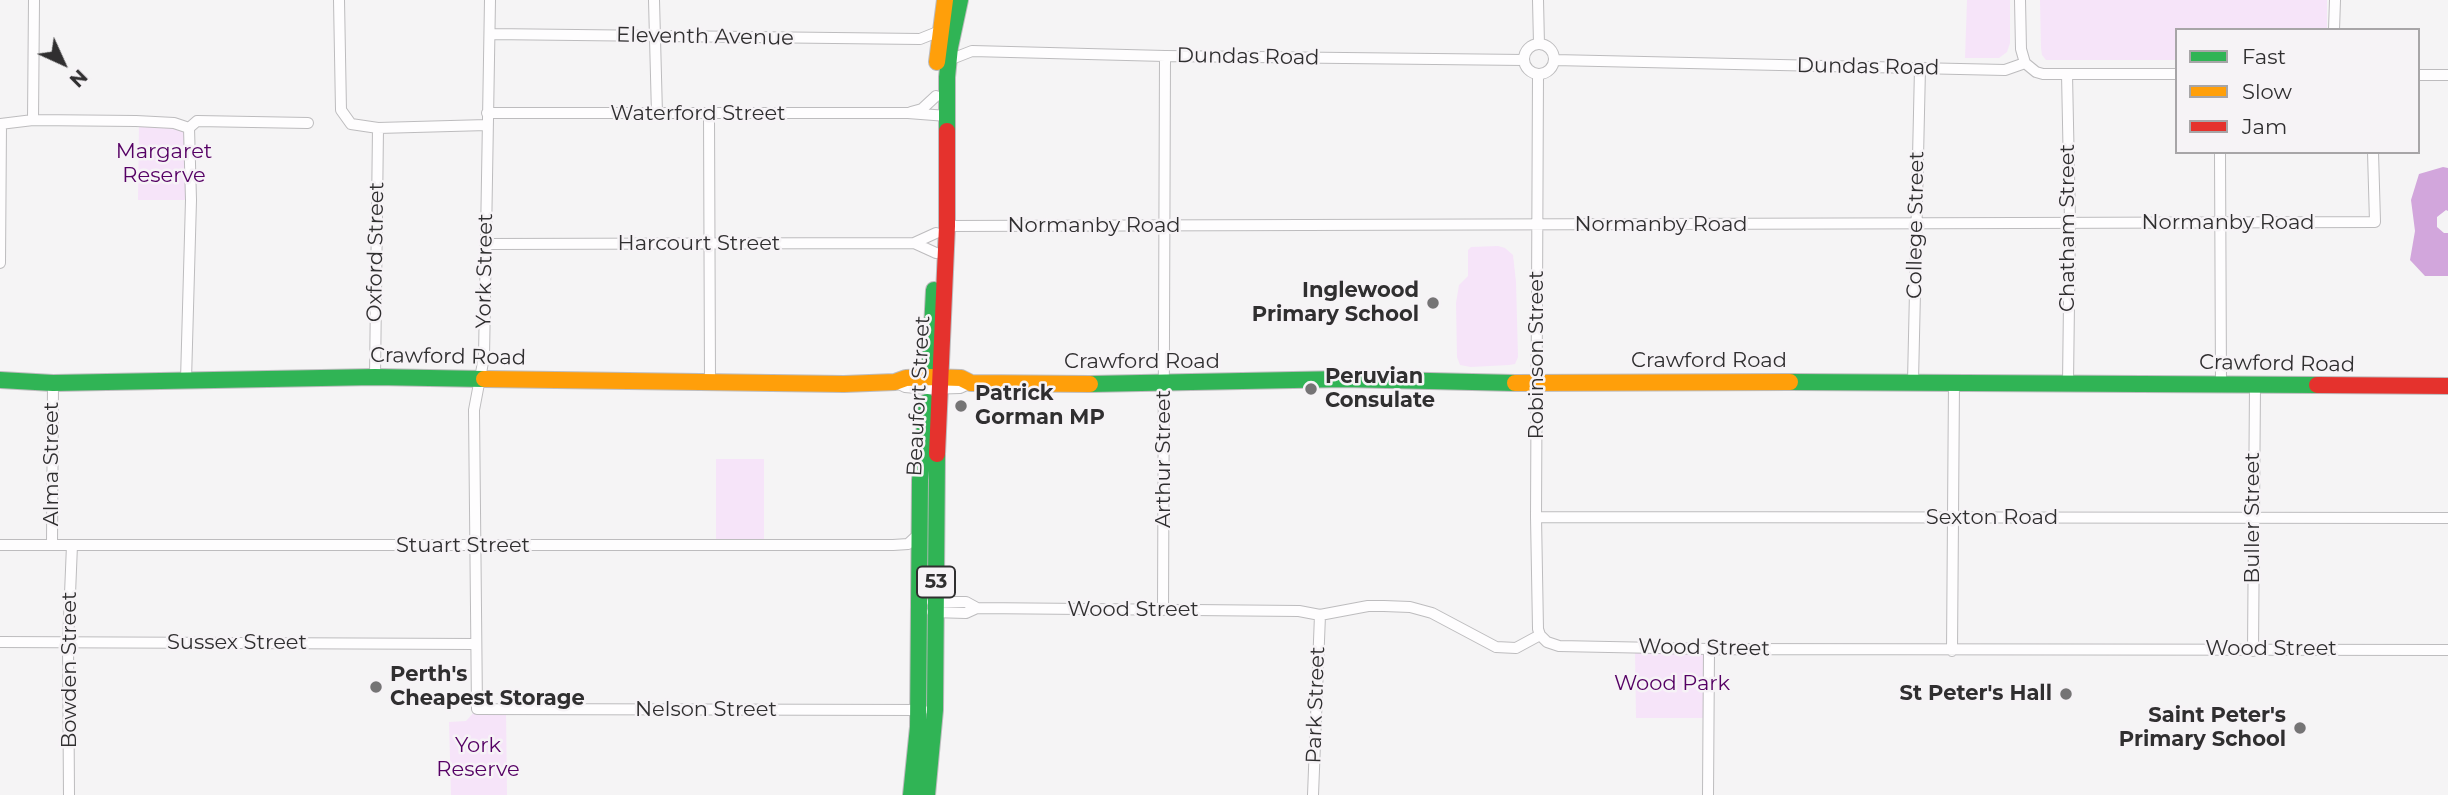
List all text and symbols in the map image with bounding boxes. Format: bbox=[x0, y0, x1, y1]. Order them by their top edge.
street label: Eleventh Avenue bbox=[616, 23, 794, 51]
north arrow bbox=[28, 28, 98, 98]
legend bbox=[2175, 28, 2420, 154]
street label: Dundas Road bbox=[1176, 43, 1320, 71]
text: Fast bbox=[2242, 44, 2286, 69]
street label: Dundas Road bbox=[1796, 53, 1940, 81]
text: N bbox=[65, 65, 92, 92]
text: Slow bbox=[2242, 79, 2292, 104]
street label: Waterford Street bbox=[610, 101, 786, 127]
text: Jam bbox=[2242, 114, 2287, 139]
park label: Margaret Reserve bbox=[116, 139, 212, 189]
street label: Chatham Street bbox=[2055, 144, 2081, 312]
street label: College Street bbox=[1902, 151, 1930, 299]
street label: Oxford Street bbox=[362, 182, 390, 322]
street label: Normanby Road bbox=[2141, 210, 2315, 236]
street label: Normanby Road bbox=[1574, 212, 1748, 238]
street label: York Street bbox=[471, 213, 499, 329]
street label: Normanby Road bbox=[1007, 213, 1181, 239]
street label: Harcourt Street bbox=[618, 231, 780, 257]
street label: Robinson Street bbox=[1524, 270, 1550, 440]
place label: Inglewood Primary School bbox=[1252, 278, 1419, 328]
marker: Inglewood Primary School bbox=[1425, 295, 1441, 311]
street label: Beaufort Street bbox=[902, 315, 936, 477]
street label: Crawford Road bbox=[370, 343, 526, 371]
street label: Crawford Road bbox=[1631, 348, 1787, 374]
street label: Crawford Road bbox=[1064, 349, 1220, 375]
street label: Crawford Road bbox=[2199, 350, 2355, 378]
place label: Peruvian Consulate bbox=[1325, 364, 1435, 414]
place label: Patrick Gorman MP bbox=[975, 381, 1105, 431]
marker: Peruvian Consulate bbox=[1303, 381, 1319, 397]
street label: Arthur Street bbox=[1151, 390, 1177, 528]
marker: Patrick Gorman MP bbox=[953, 398, 969, 414]
street label: Alma Street bbox=[39, 402, 65, 526]
street label: Buller Street bbox=[2240, 452, 2266, 584]
street label: Sexton Road bbox=[1926, 505, 2058, 531]
street label: Stuart Street bbox=[396, 533, 530, 559]
road number: 53 bbox=[917, 566, 955, 597]
street label: Bowden Street bbox=[57, 592, 83, 748]
street label: Wood Street bbox=[1067, 597, 1199, 623]
street label: Sussex Street bbox=[167, 630, 307, 656]
street label: Wood Street bbox=[1638, 634, 1770, 662]
street label: Wood Street bbox=[2205, 636, 2337, 662]
street label: Park Street bbox=[1301, 646, 1331, 764]
place label: Perth's Cheapest Storage bbox=[390, 662, 585, 712]
park label: Wood Park bbox=[1614, 671, 1730, 697]
marker: Perth's Cheapest Storage bbox=[368, 679, 384, 695]
place label: St Peter's Hall bbox=[1900, 681, 2052, 707]
marker: St Peter's Hall bbox=[2058, 686, 2074, 702]
street label: Nelson Street bbox=[635, 697, 777, 723]
place label: Saint Peter's Primary School bbox=[2119, 703, 2286, 753]
marker: Saint Peter's Primary School bbox=[2292, 720, 2308, 736]
park label: York Reserve bbox=[436, 733, 520, 783]

